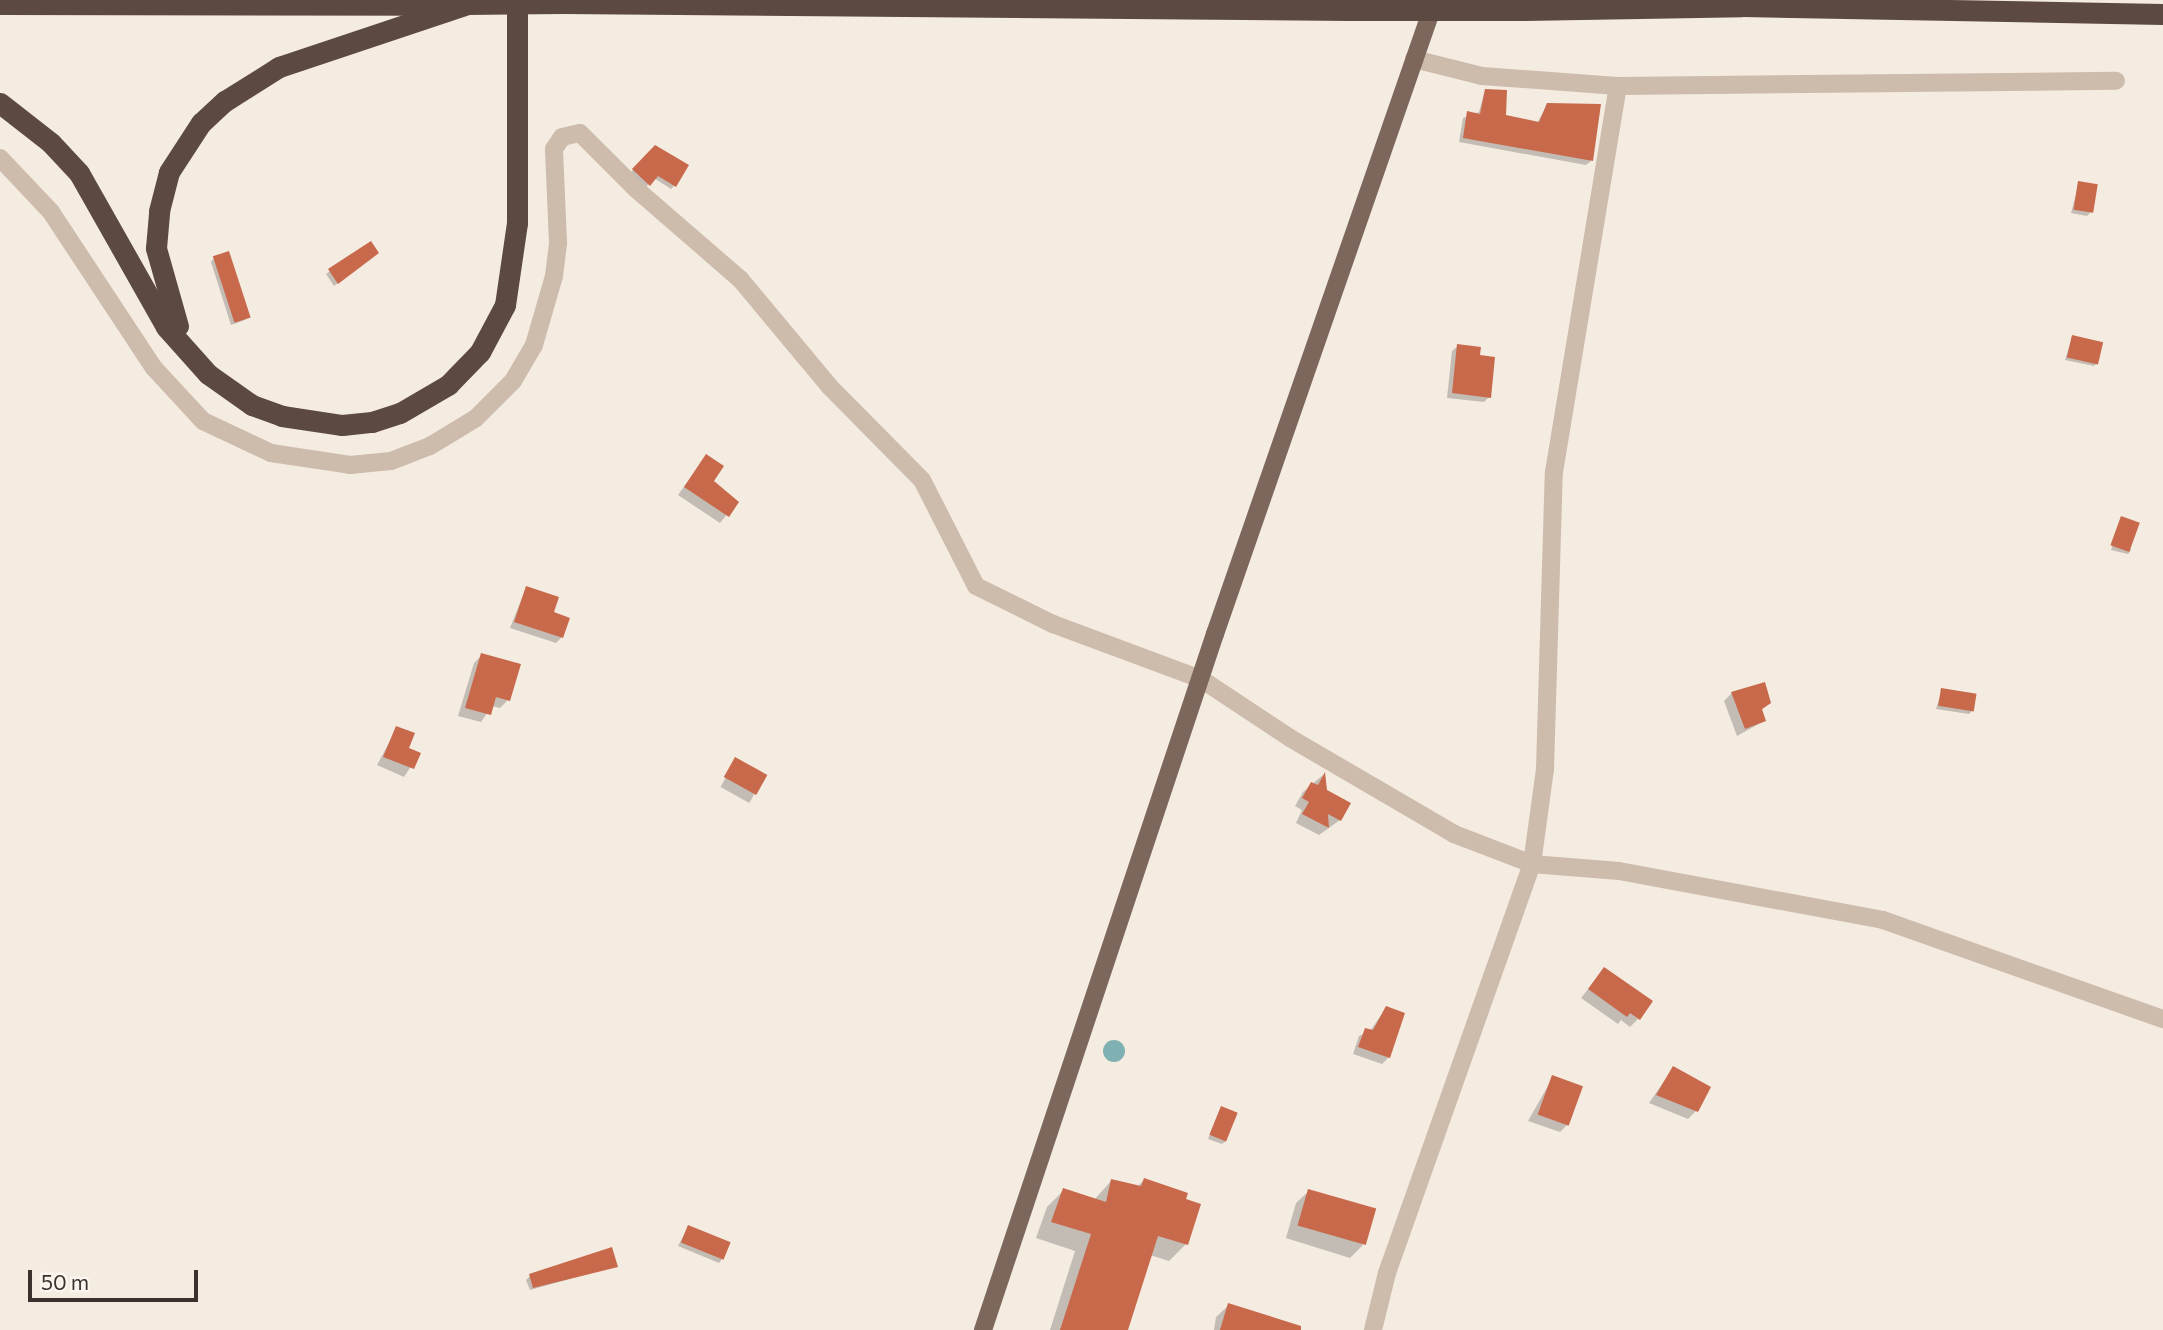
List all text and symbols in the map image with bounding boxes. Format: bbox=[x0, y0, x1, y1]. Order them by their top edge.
scale bar bbox=[32, 1256, 201, 1300]
text: 50 m bbox=[41, 1269, 89, 1294]

